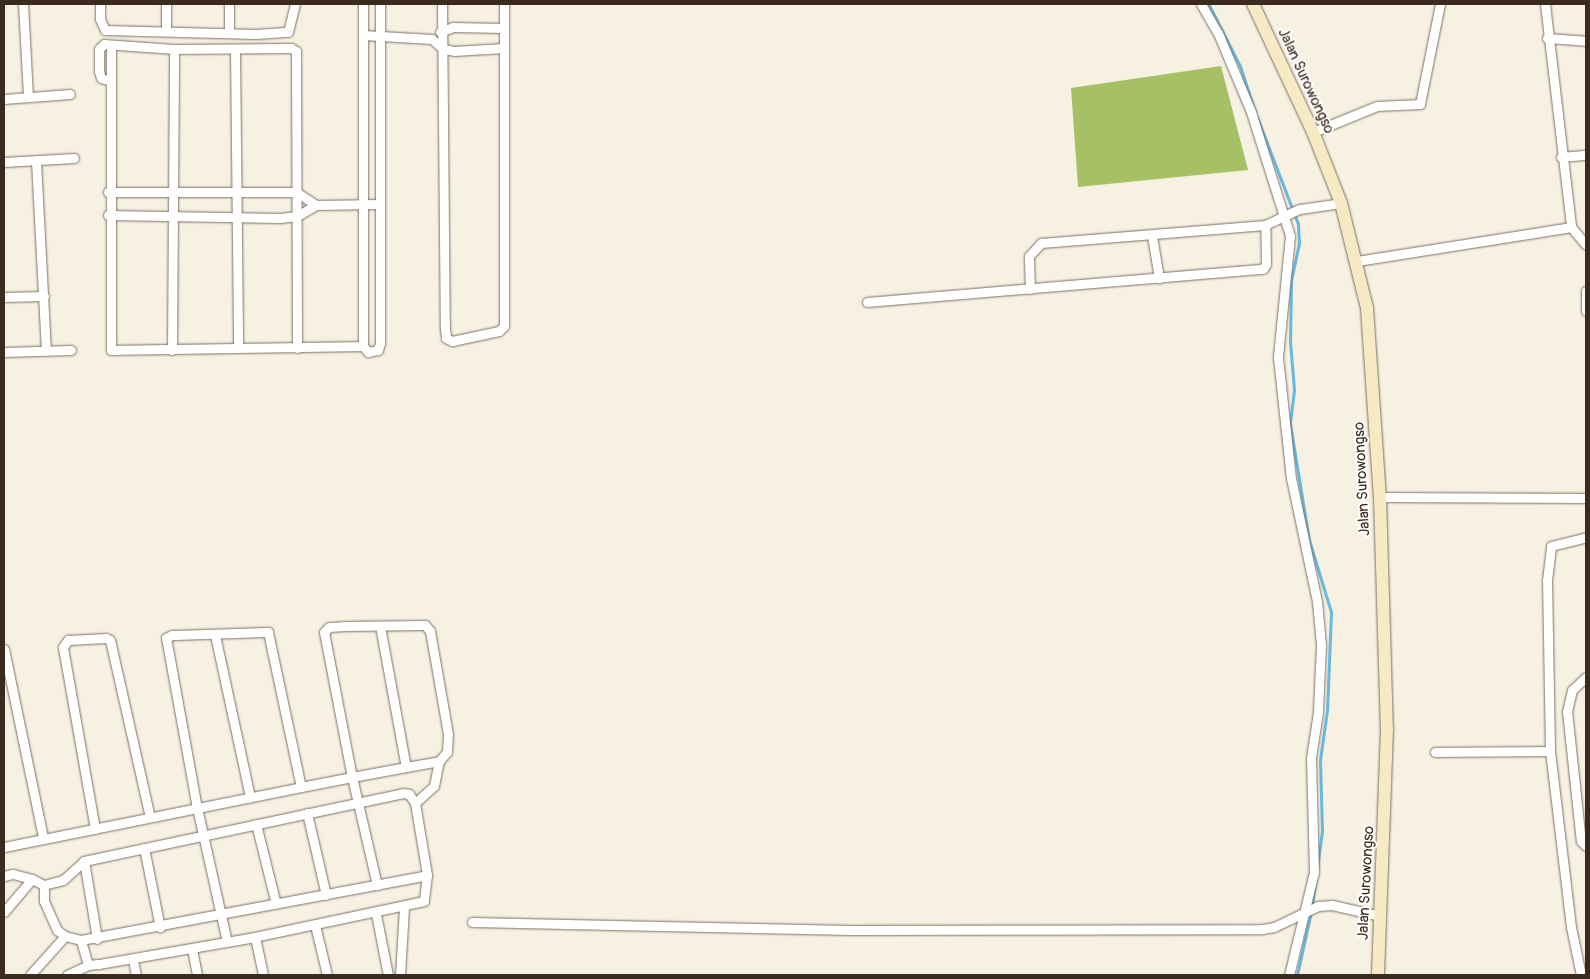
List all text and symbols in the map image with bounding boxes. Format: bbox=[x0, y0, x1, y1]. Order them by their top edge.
street label: Jalan Surowongso bbox=[1274, 26, 1338, 136]
street label: Jalan Surowongso bbox=[1350, 422, 1374, 536]
street label: Jalan Surowongso bbox=[1354, 826, 1378, 940]

